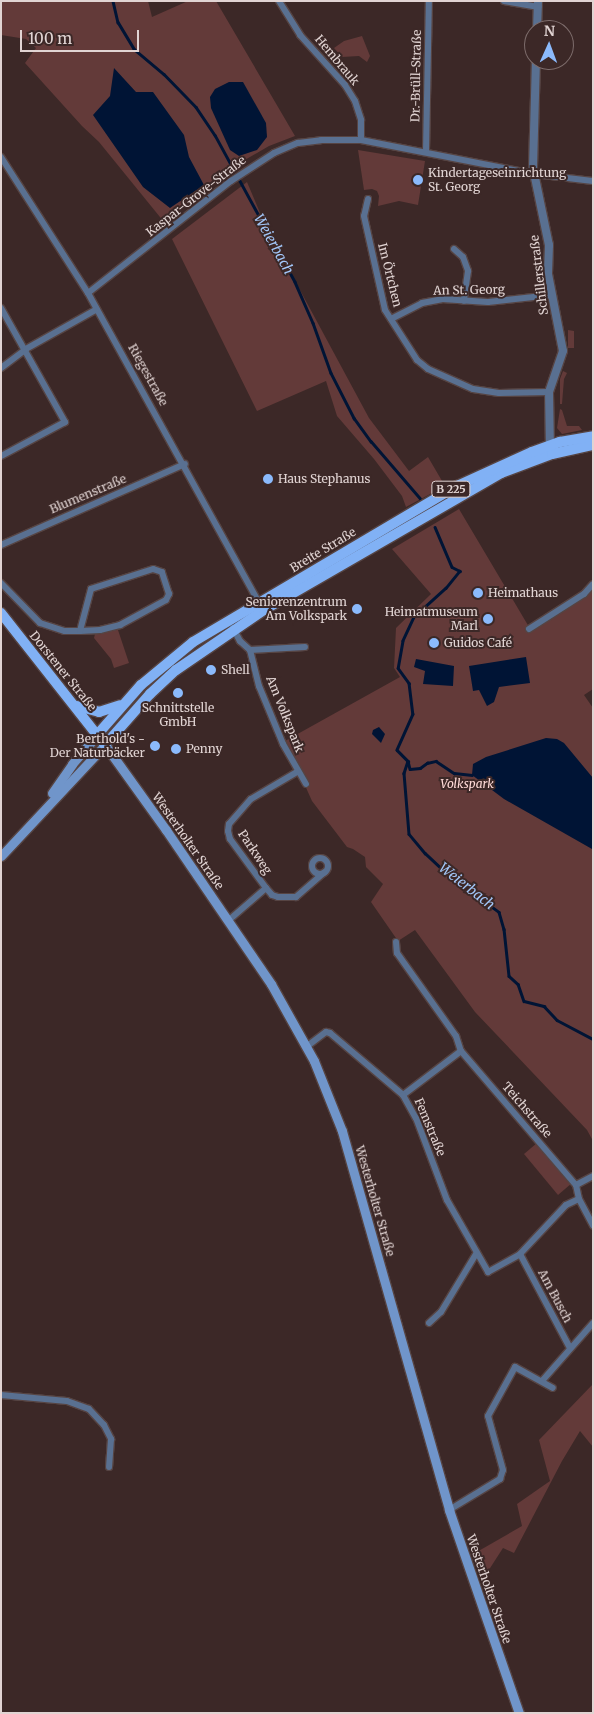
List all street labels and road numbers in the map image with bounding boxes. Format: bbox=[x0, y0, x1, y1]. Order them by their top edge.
street label: Dr.-Brüll-Straße bbox=[408, 30, 424, 122]
street label: Hembrauk bbox=[312, 32, 362, 88]
street label: Kaspar-Grove-Straße bbox=[143, 153, 249, 239]
street label: Schillerstraße bbox=[527, 234, 551, 316]
street label: Im Örtchen bbox=[375, 241, 405, 309]
street label: An St. Georg bbox=[433, 282, 505, 298]
street label: Riegestraße bbox=[125, 341, 171, 409]
street label: Blumenstraße bbox=[48, 471, 128, 517]
road number: B 225 bbox=[431, 480, 471, 498]
street label: Breite Straße bbox=[287, 525, 359, 575]
street label: Dorstener Straße bbox=[26, 628, 100, 714]
street label: Am Volkspark bbox=[263, 674, 307, 754]
street label: Westerholter Straße bbox=[149, 790, 227, 892]
street label: Parkweg bbox=[235, 827, 275, 877]
street label: Teichstraße bbox=[499, 1079, 555, 1141]
street label: Femstraße bbox=[411, 1096, 449, 1158]
street label: Westerholter Straße bbox=[352, 1144, 398, 1258]
street label: Am Busch bbox=[535, 1267, 575, 1325]
street label: Westerholter Straße bbox=[464, 1533, 514, 1645]

